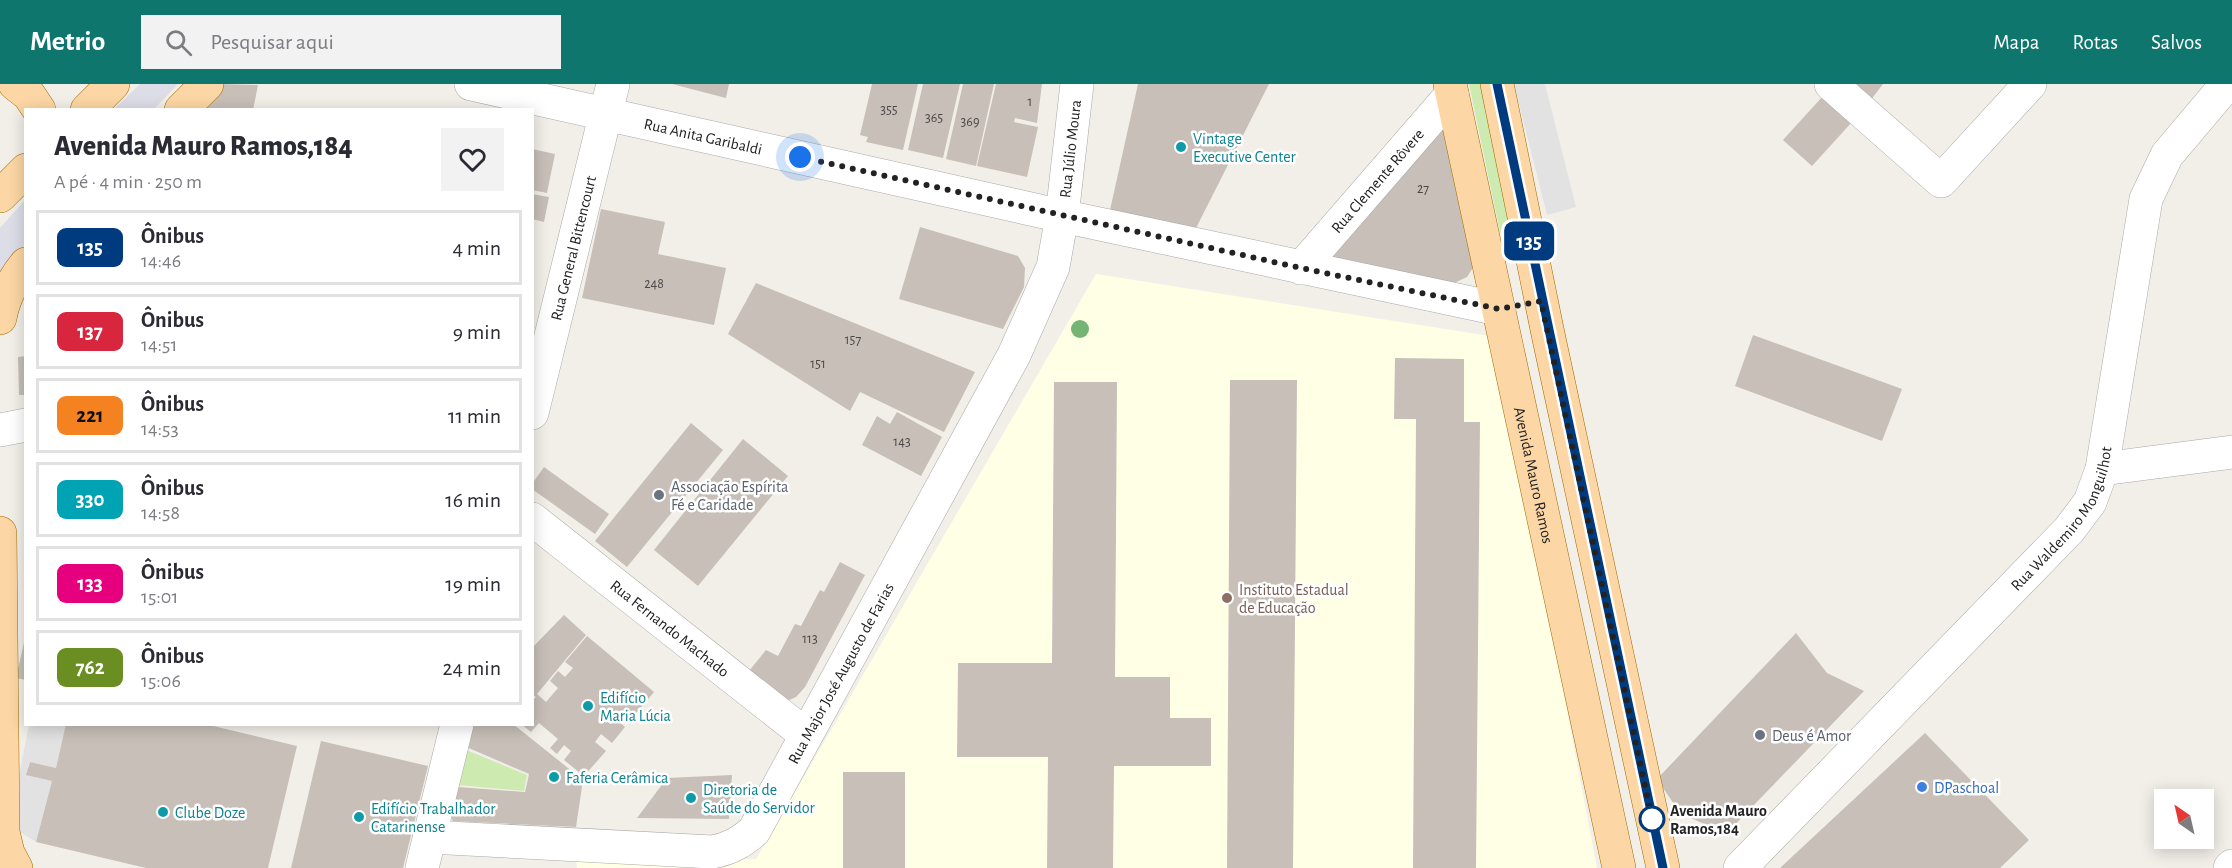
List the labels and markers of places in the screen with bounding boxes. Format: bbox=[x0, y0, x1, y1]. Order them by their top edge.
place label: Vintage Executive Center bbox=[1193, 131, 1297, 165]
marker: Vintage Executive Center bbox=[1174, 140, 1188, 154]
place label: Associação Espírita Fé e Caridade bbox=[671, 479, 788, 513]
marker: Associação Espírita Fé e Caridade bbox=[652, 488, 666, 502]
place label: Instituto Estadual de Educação bbox=[1239, 582, 1349, 616]
marker: Instituto Estadual de Educação bbox=[1220, 591, 1234, 605]
place label: Edifício Maria Lúcia bbox=[600, 690, 671, 724]
marker: Edifício Maria Lúcia bbox=[581, 699, 595, 713]
marker: Deus é Amor bbox=[1753, 728, 1767, 742]
place label: Deus é Amor bbox=[1772, 728, 1852, 744]
marker: Faferia Cerâmica bbox=[547, 770, 561, 784]
place label: Faferia Cerâmica bbox=[566, 770, 668, 786]
marker: DPaschoal bbox=[1915, 780, 1929, 794]
place label: DPaschoal bbox=[1934, 780, 1999, 796]
place label: Diretoria de Saúde do Servidor bbox=[703, 782, 815, 816]
marker: Diretoria de Saúde do Servidor bbox=[684, 791, 698, 805]
place label: Edifício Trabalhador Catarinense bbox=[371, 801, 496, 835]
place label: Avenida Mauro Ramos,184 bbox=[1670, 803, 1767, 837]
marker: Clube Doze bbox=[156, 805, 170, 819]
place label: Clube Doze bbox=[175, 805, 245, 821]
marker: Avenida Mauro Ramos,184 bbox=[1639, 806, 1665, 832]
marker: Edifício Trabalhador Catarinense bbox=[352, 810, 366, 824]

